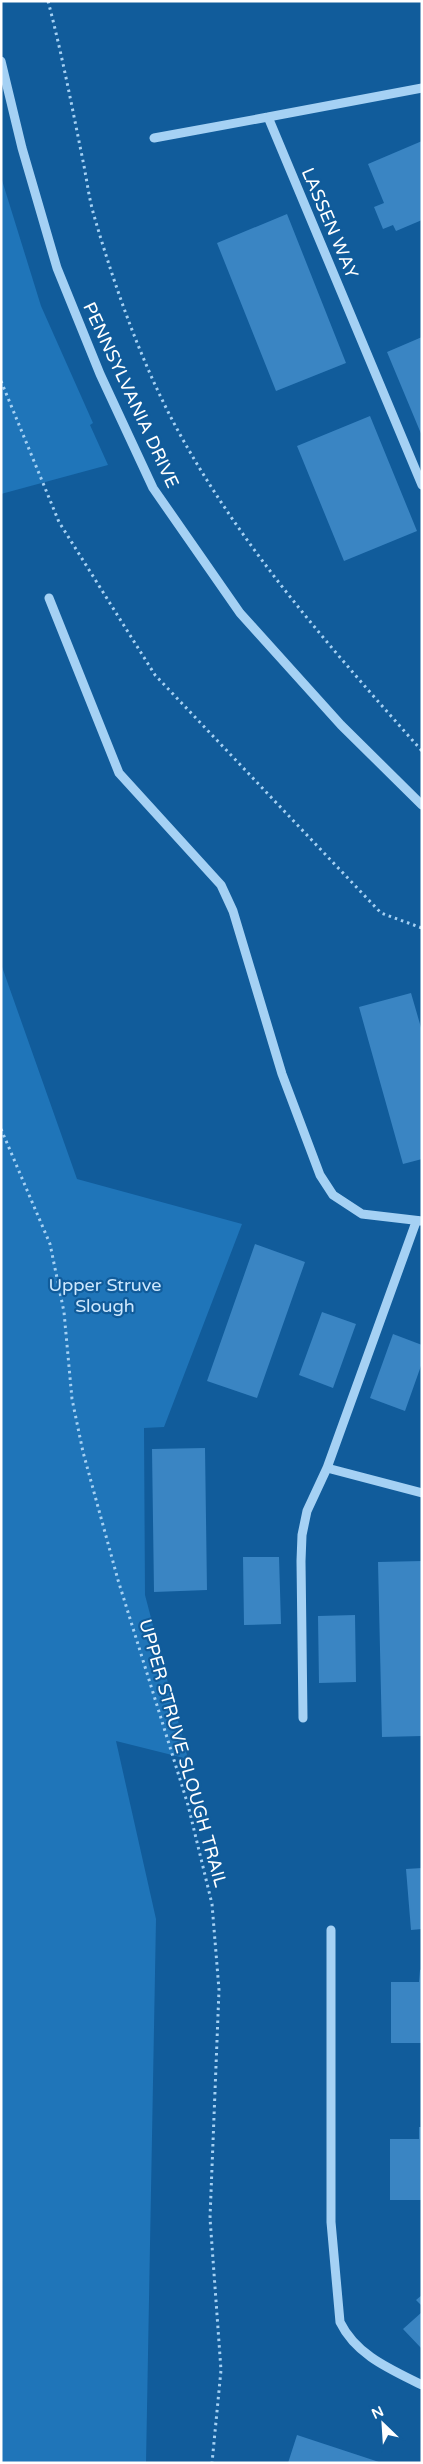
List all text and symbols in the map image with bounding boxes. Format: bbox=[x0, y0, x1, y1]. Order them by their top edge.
street label: LASSEN WAY bbox=[297, 164, 363, 282]
street label: PENNSYLVANIA DRIVE bbox=[78, 299, 184, 491]
park label: Upper Struve Slough bbox=[49, 1274, 161, 1317]
street label: UPPER STRUVE SLOUGH TRAIL bbox=[134, 1617, 232, 1890]
north arrow bbox=[358, 2399, 408, 2449]
text: N bbox=[369, 2403, 386, 2423]

